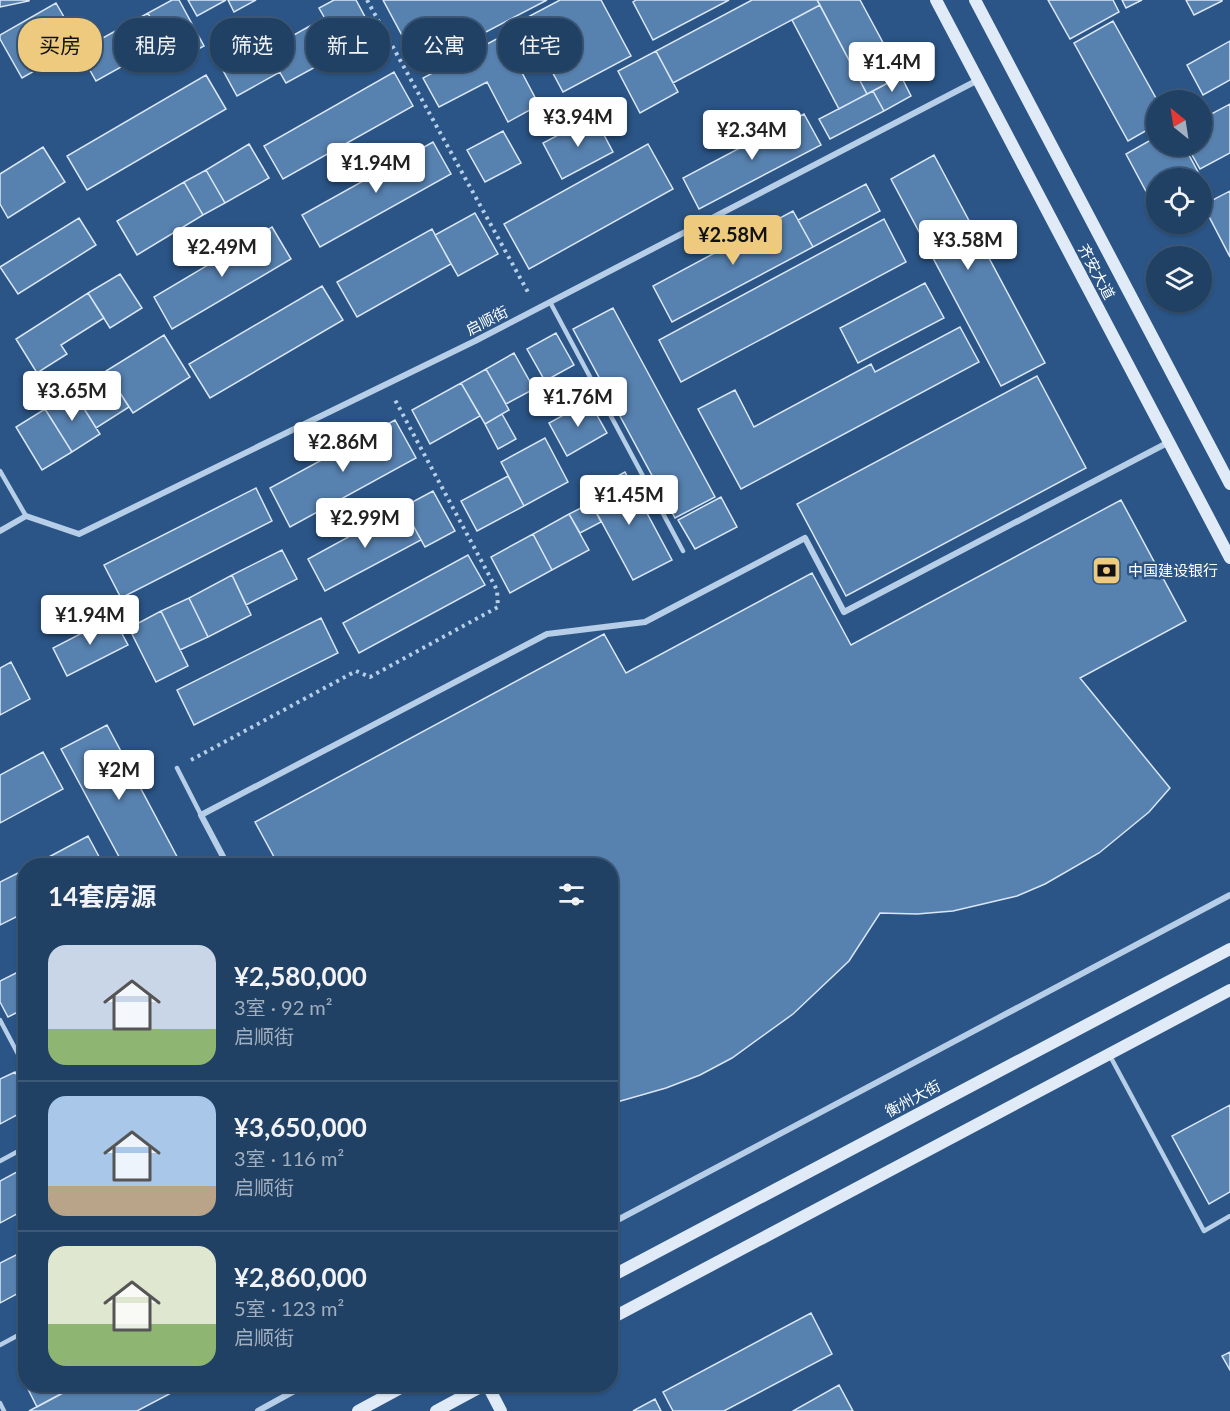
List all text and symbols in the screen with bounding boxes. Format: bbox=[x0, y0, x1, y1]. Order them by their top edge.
chip: 买房 bbox=[18, 18, 102, 72]
chip: 租房 bbox=[114, 18, 198, 72]
chip: 筛选 bbox=[210, 18, 294, 72]
chip: 新上 bbox=[306, 18, 390, 72]
chip: 公寓 bbox=[402, 18, 486, 72]
chip: 住宅 bbox=[498, 18, 582, 72]
pin: ¥1.4M bbox=[850, 42, 934, 93]
text: ¥1.4M bbox=[863, 49, 921, 73]
north arrow bbox=[1146, 90, 1212, 156]
map controls bbox=[1146, 90, 1212, 312]
pin: ¥3.94M bbox=[529, 97, 627, 148]
text: ¥3.94M bbox=[543, 104, 613, 128]
pin: ¥2.34M bbox=[703, 110, 801, 161]
text: ¥2.34M bbox=[717, 117, 787, 141]
pin: ¥1.94M bbox=[327, 143, 425, 194]
text: ¥1.94M bbox=[341, 150, 411, 174]
button: locate bbox=[1146, 168, 1212, 234]
pin: ¥2.58M bbox=[684, 215, 782, 266]
pin: ¥3.58M bbox=[919, 220, 1017, 271]
text: ¥2.58M bbox=[698, 222, 768, 246]
pin: ¥2.49M bbox=[173, 227, 271, 278]
text: ¥3.58M bbox=[933, 227, 1003, 251]
text: ¥2.49M bbox=[187, 234, 257, 258]
street label: 齐安大道 bbox=[1075, 241, 1119, 302]
button: layers bbox=[1146, 246, 1212, 312]
street label: 启顺街 bbox=[462, 302, 511, 338]
pin: ¥3.65M bbox=[23, 371, 121, 422]
pin: ¥1.76M bbox=[529, 377, 627, 428]
text: ¥3.65M bbox=[37, 378, 107, 402]
text: ¥1.76M bbox=[543, 384, 613, 408]
pin: ¥2.86M bbox=[294, 422, 392, 473]
text: ¥2.86M bbox=[308, 429, 378, 453]
pin: ¥1.45M bbox=[580, 475, 678, 526]
text: ¥1.45M bbox=[594, 482, 664, 506]
pin: ¥2.99M bbox=[316, 498, 414, 549]
text: ¥2.99M bbox=[330, 505, 400, 529]
bank icon: 中国建设银行 bbox=[1091, 555, 1123, 587]
place label: 中国建设银行 bbox=[1128, 561, 1218, 579]
pin: ¥1.94M bbox=[41, 595, 139, 646]
text: ¥1.94M bbox=[55, 602, 125, 626]
pin: ¥2M bbox=[90, 750, 148, 801]
text: ¥2M bbox=[98, 757, 140, 781]
icon: filters bbox=[555, 878, 588, 911]
text: 14套房源 bbox=[48, 880, 156, 912]
text: ¥2,580,000 bbox=[234, 960, 367, 992]
icon: home bbox=[96, 969, 168, 1041]
text: 3室 · 92 m² bbox=[234, 995, 333, 1019]
text: 启顺街 bbox=[234, 1024, 294, 1048]
street label: 衡州大街 bbox=[882, 1076, 943, 1120]
text: ¥3,650,000 bbox=[234, 1111, 367, 1143]
icon: home bbox=[96, 1120, 168, 1192]
text: 3室 · 116 m² bbox=[234, 1146, 344, 1170]
text: 启顺街 bbox=[234, 1175, 294, 1199]
text: ¥2,860,000 bbox=[234, 1261, 367, 1293]
icon: home bbox=[96, 1270, 168, 1342]
text: 5室 · 123 m² bbox=[234, 1296, 344, 1320]
text: 启顺街 bbox=[234, 1325, 294, 1349]

